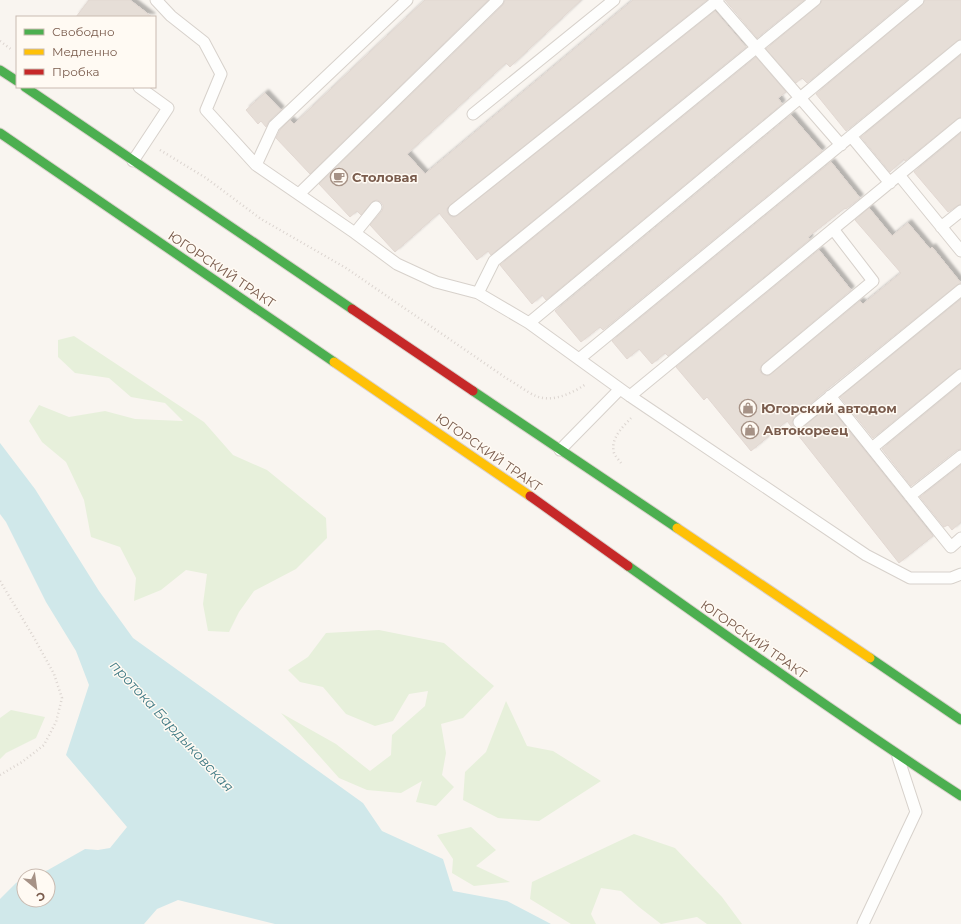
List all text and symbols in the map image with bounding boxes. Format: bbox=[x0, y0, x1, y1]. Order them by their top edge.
legend bbox=[16, 16, 156, 88]
text: Свободно bbox=[52, 24, 115, 39]
text: Медленно bbox=[52, 44, 118, 59]
text: Пробка bbox=[52, 64, 100, 79]
cafe icon: Столовая bbox=[329, 167, 349, 187]
place label: Столовая bbox=[352, 169, 418, 185]
street label: ЮГОРСКИЙ ТРАКТ bbox=[165, 227, 279, 311]
shop icon: Югорский автодом bbox=[738, 398, 758, 418]
place label: Югорский автодом bbox=[761, 400, 897, 416]
street label: ЮГОРСКИЙ ТРАКТ bbox=[433, 409, 545, 495]
shop icon: Автокореец bbox=[740, 420, 760, 440]
place label: Автокореец bbox=[763, 422, 848, 438]
street label: ЮГОРСКИЙ ТРАКТ bbox=[698, 596, 810, 682]
water label: протока Бардыковская bbox=[106, 656, 238, 796]
north arrow bbox=[16, 868, 56, 908]
text: С bbox=[34, 889, 48, 905]

